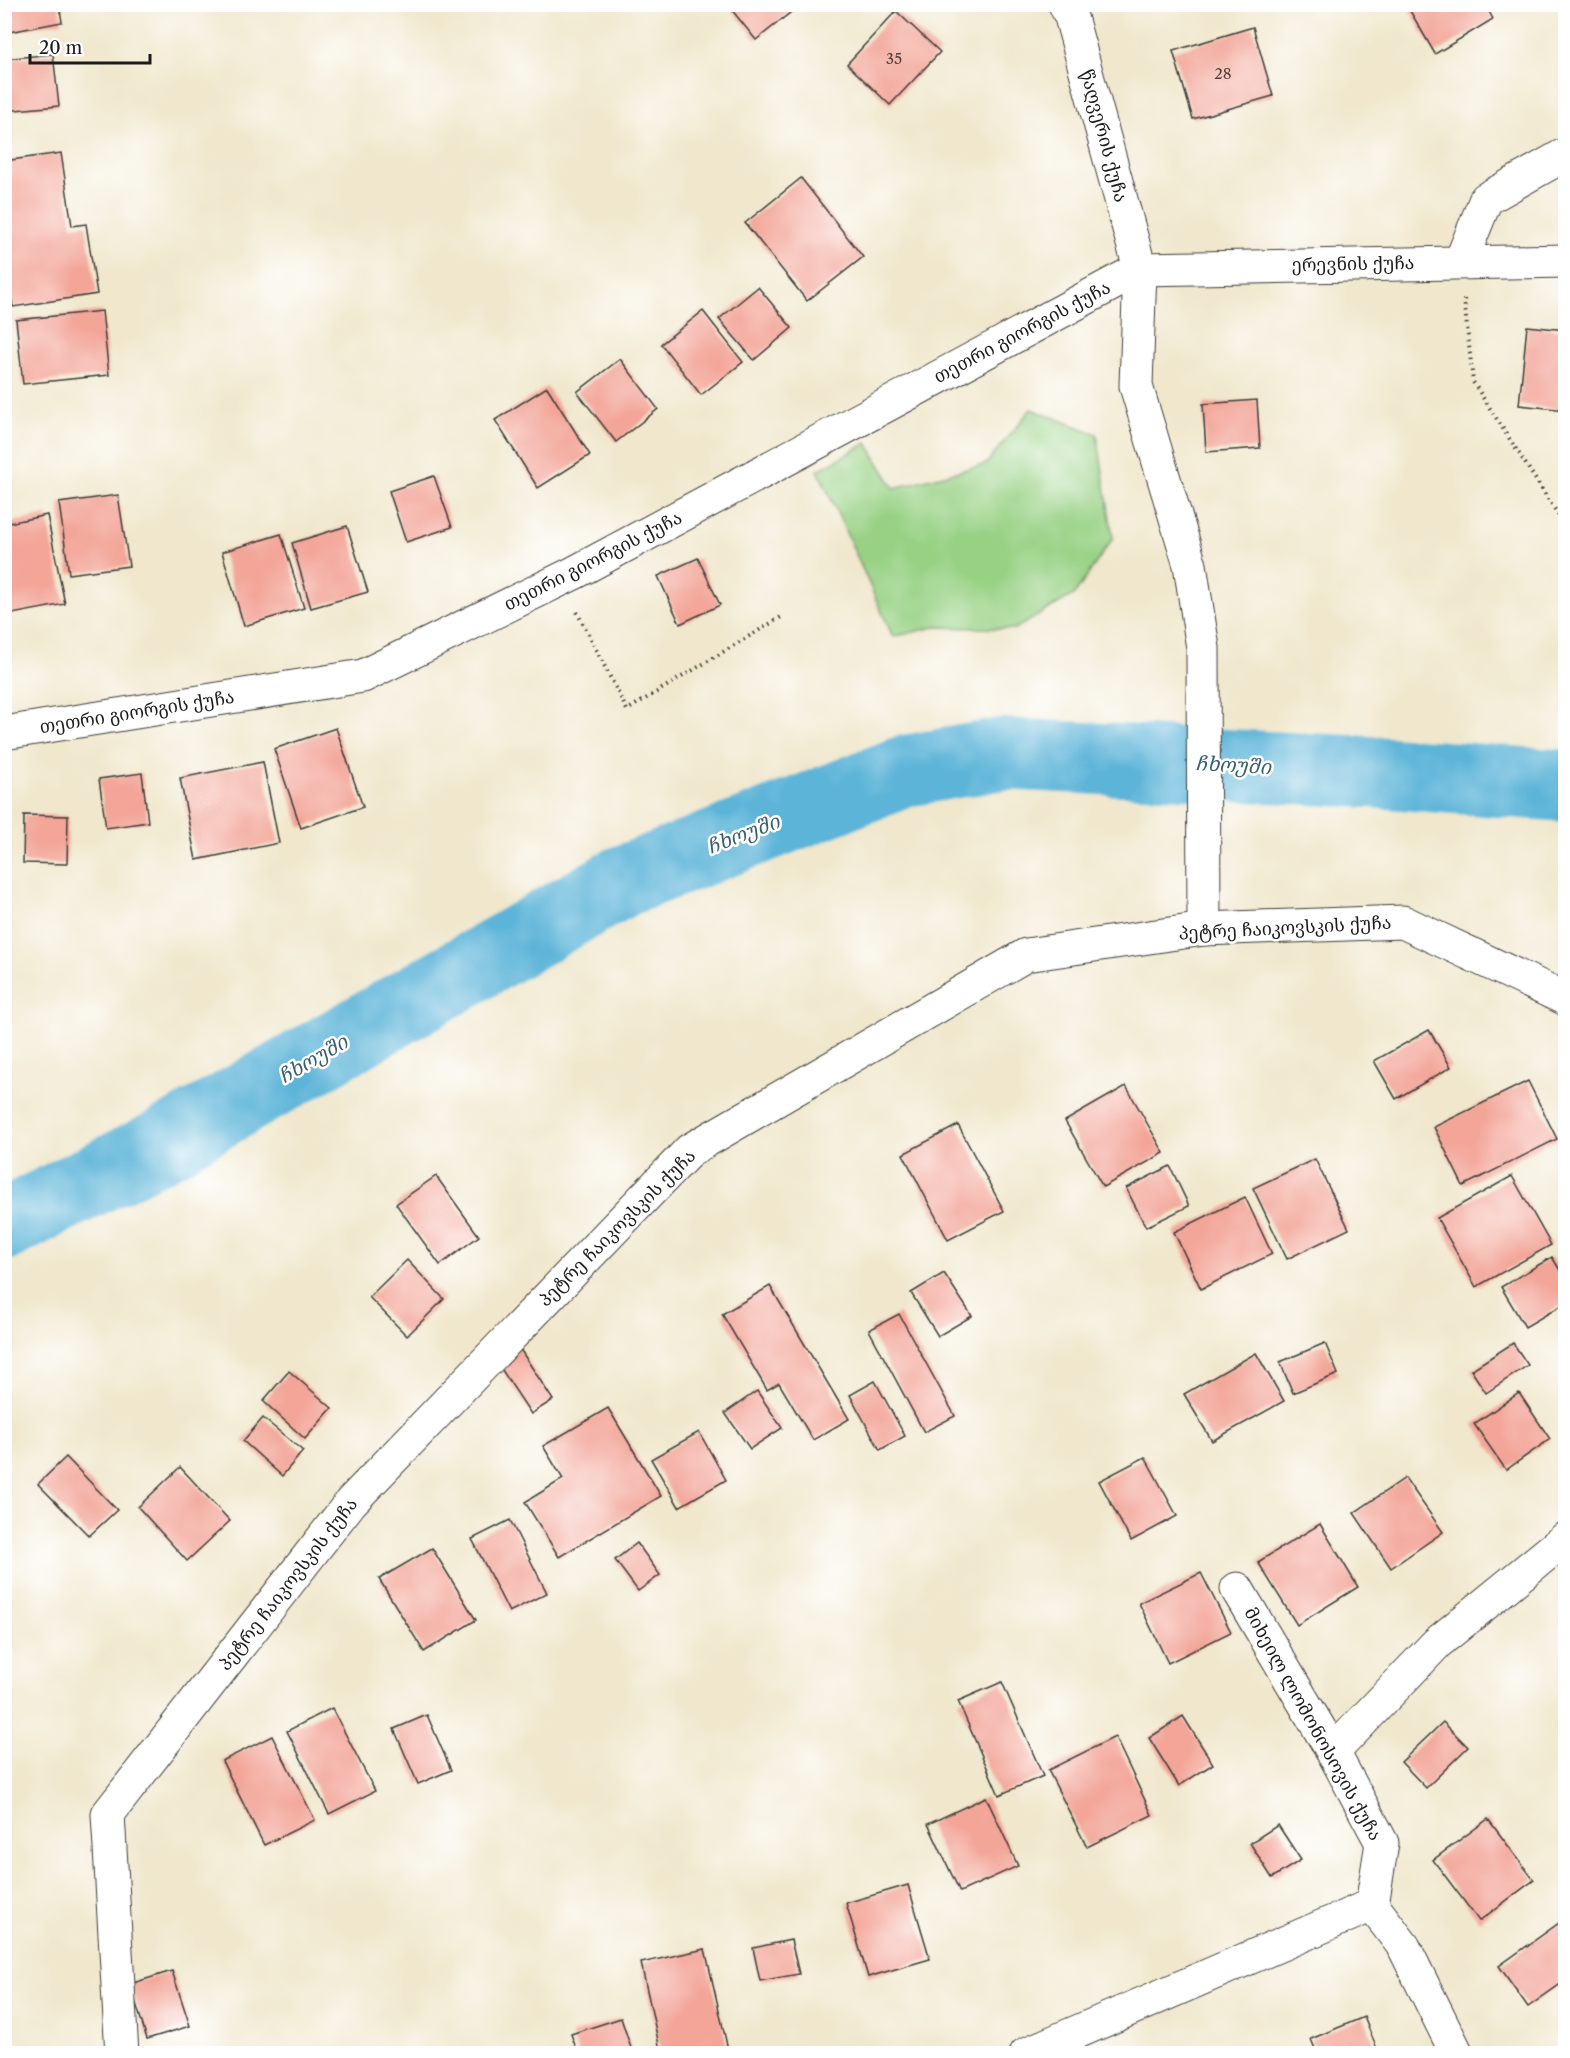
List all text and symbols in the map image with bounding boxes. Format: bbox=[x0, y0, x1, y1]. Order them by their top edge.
scale bar bbox=[30, 27, 150, 65]
text: 20 m bbox=[39, 37, 83, 59]
house number: 35 bbox=[886, 49, 902, 68]
house number: 28 bbox=[1214, 64, 1232, 83]
street label: წაღვერის ქუჩა bbox=[1076, 67, 1132, 205]
street label: ერევნის ქუჩა bbox=[1291, 252, 1415, 276]
street label: თეთრი გიორგის ქუჩა bbox=[930, 276, 1114, 388]
street label: თეთრი გიორგის ქუჩა bbox=[500, 507, 686, 615]
street label: თეთრი გიორგის ქუჩა bbox=[38, 686, 236, 738]
water label: ჩხოუში bbox=[1194, 751, 1273, 780]
water label: ჩხოუში bbox=[703, 809, 785, 860]
street label: პეტრე ჩაიკოვსკის ქუჩა bbox=[1178, 911, 1392, 945]
water label: ჩხოუში bbox=[274, 1029, 354, 1089]
street label: პეტრე ჩაიკოვსკის ქუჩა bbox=[534, 1145, 700, 1311]
street label: პეტრე ჩაიკოვსკის ქუჩა bbox=[214, 1493, 362, 1675]
street label: მიხეილ ლომონოსოვის ქუჩა bbox=[1240, 1604, 1386, 1844]

